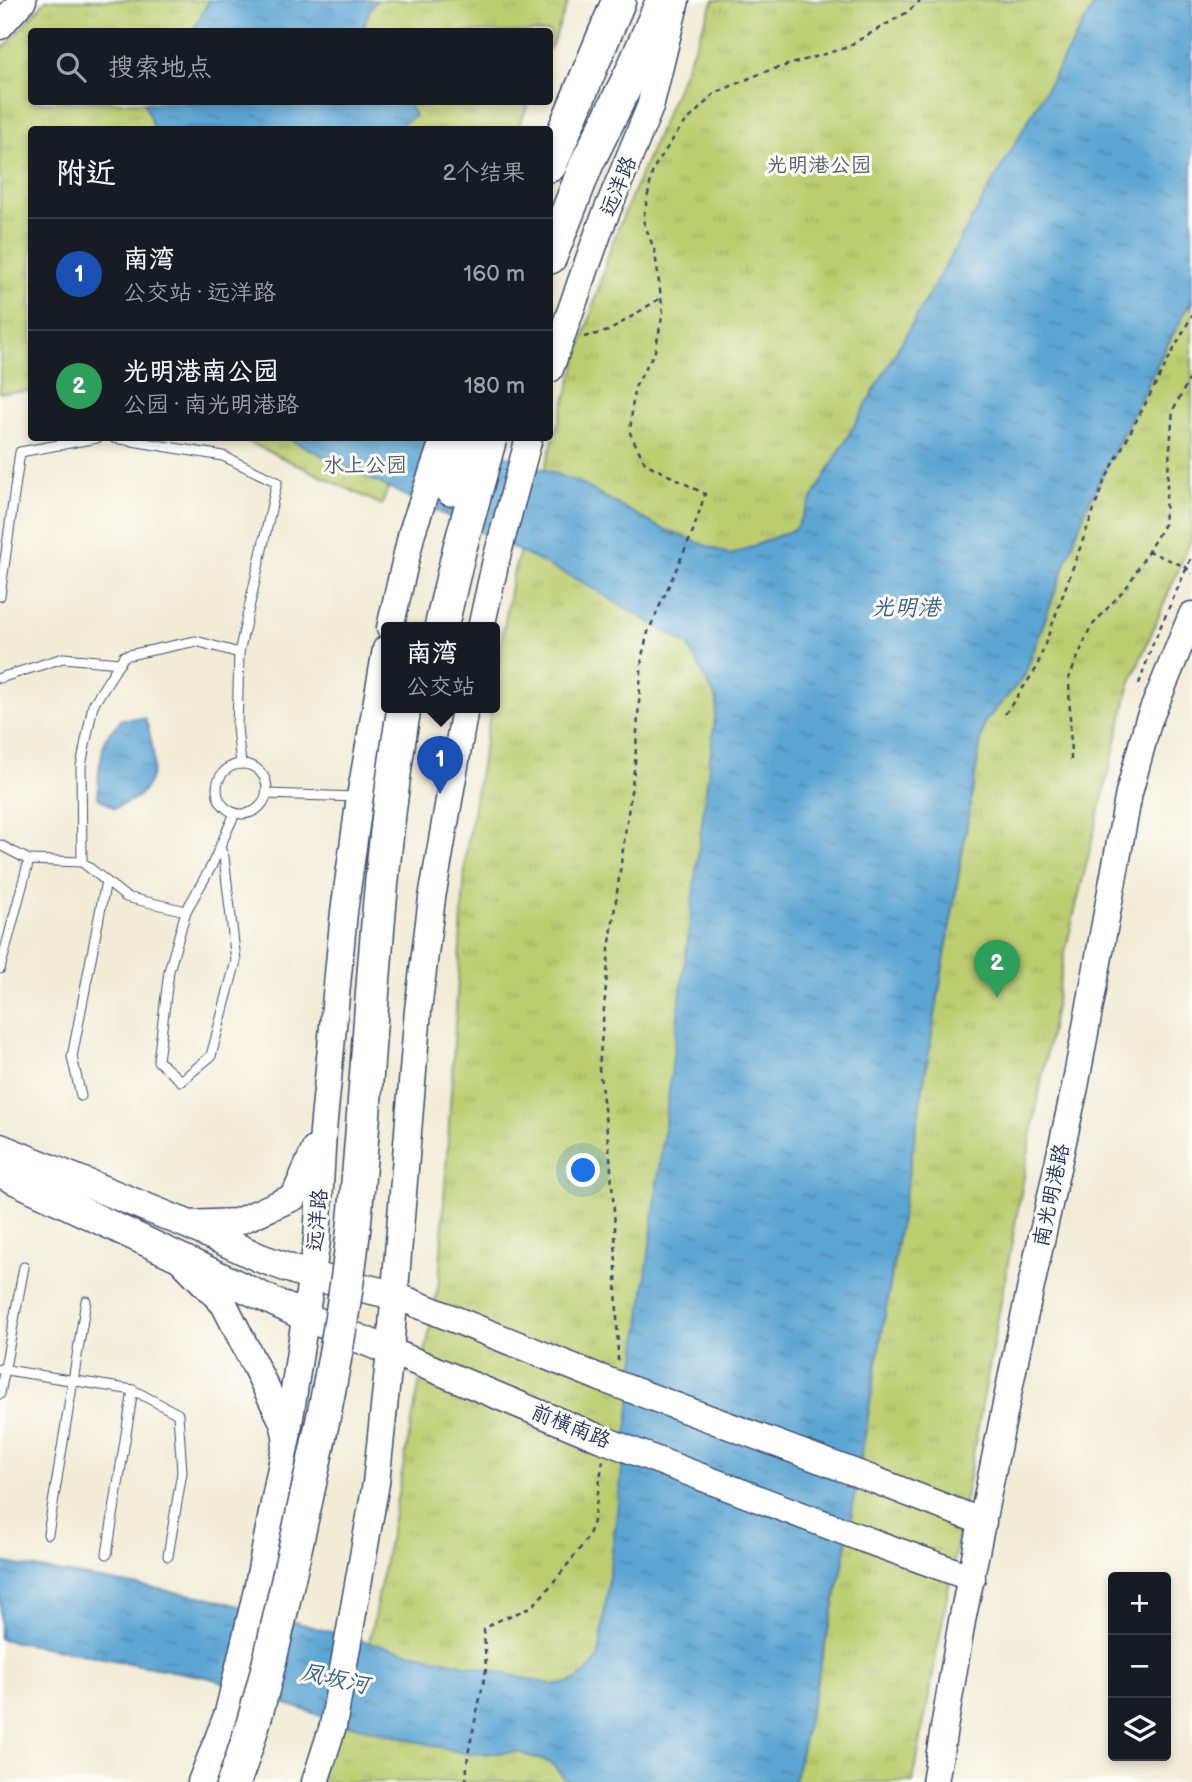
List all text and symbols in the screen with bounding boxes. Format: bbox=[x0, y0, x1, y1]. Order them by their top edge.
search box bbox=[28, 28, 553, 105]
icon: search bbox=[52, 48, 90, 86]
text: 搜索地点 bbox=[108, 53, 212, 84]
street label: 远洋路 bbox=[595, 152, 642, 220]
park label: 光明港公园 bbox=[767, 153, 872, 178]
text: 附近 bbox=[56, 156, 116, 192]
text: 2个结果 bbox=[442, 159, 525, 187]
text: 南湾 bbox=[123, 245, 175, 276]
text: 1 bbox=[74, 260, 84, 288]
text: 160 m bbox=[463, 260, 525, 288]
text: 公交站 · 远洋路 bbox=[123, 279, 276, 307]
text: 光明港南公园 bbox=[123, 357, 279, 388]
text: 2 bbox=[72, 372, 86, 400]
text: 180 m bbox=[464, 372, 525, 400]
text: 公园 · 南光明港路 bbox=[123, 391, 299, 419]
park label: 水上公园 bbox=[323, 453, 407, 478]
water label: 光明港 bbox=[872, 594, 943, 622]
popup bbox=[381, 622, 500, 713]
text: 南湾 bbox=[406, 639, 458, 670]
text: 公交站 bbox=[406, 673, 475, 701]
pin: 1 bbox=[417, 736, 463, 794]
pin: 2 bbox=[974, 940, 1020, 998]
street label: 南光明港路 bbox=[1028, 1141, 1075, 1249]
your location bbox=[566, 1153, 600, 1187]
street label: 远洋路 bbox=[302, 1188, 333, 1253]
street label: 前横南路 bbox=[527, 1399, 614, 1454]
map controls bbox=[1108, 1572, 1171, 1761]
button: + bbox=[1108, 1572, 1171, 1635]
button: − bbox=[1108, 1635, 1171, 1698]
water label: 凤坂河 bbox=[298, 1658, 375, 1701]
button: layers bbox=[1108, 1698, 1171, 1761]

